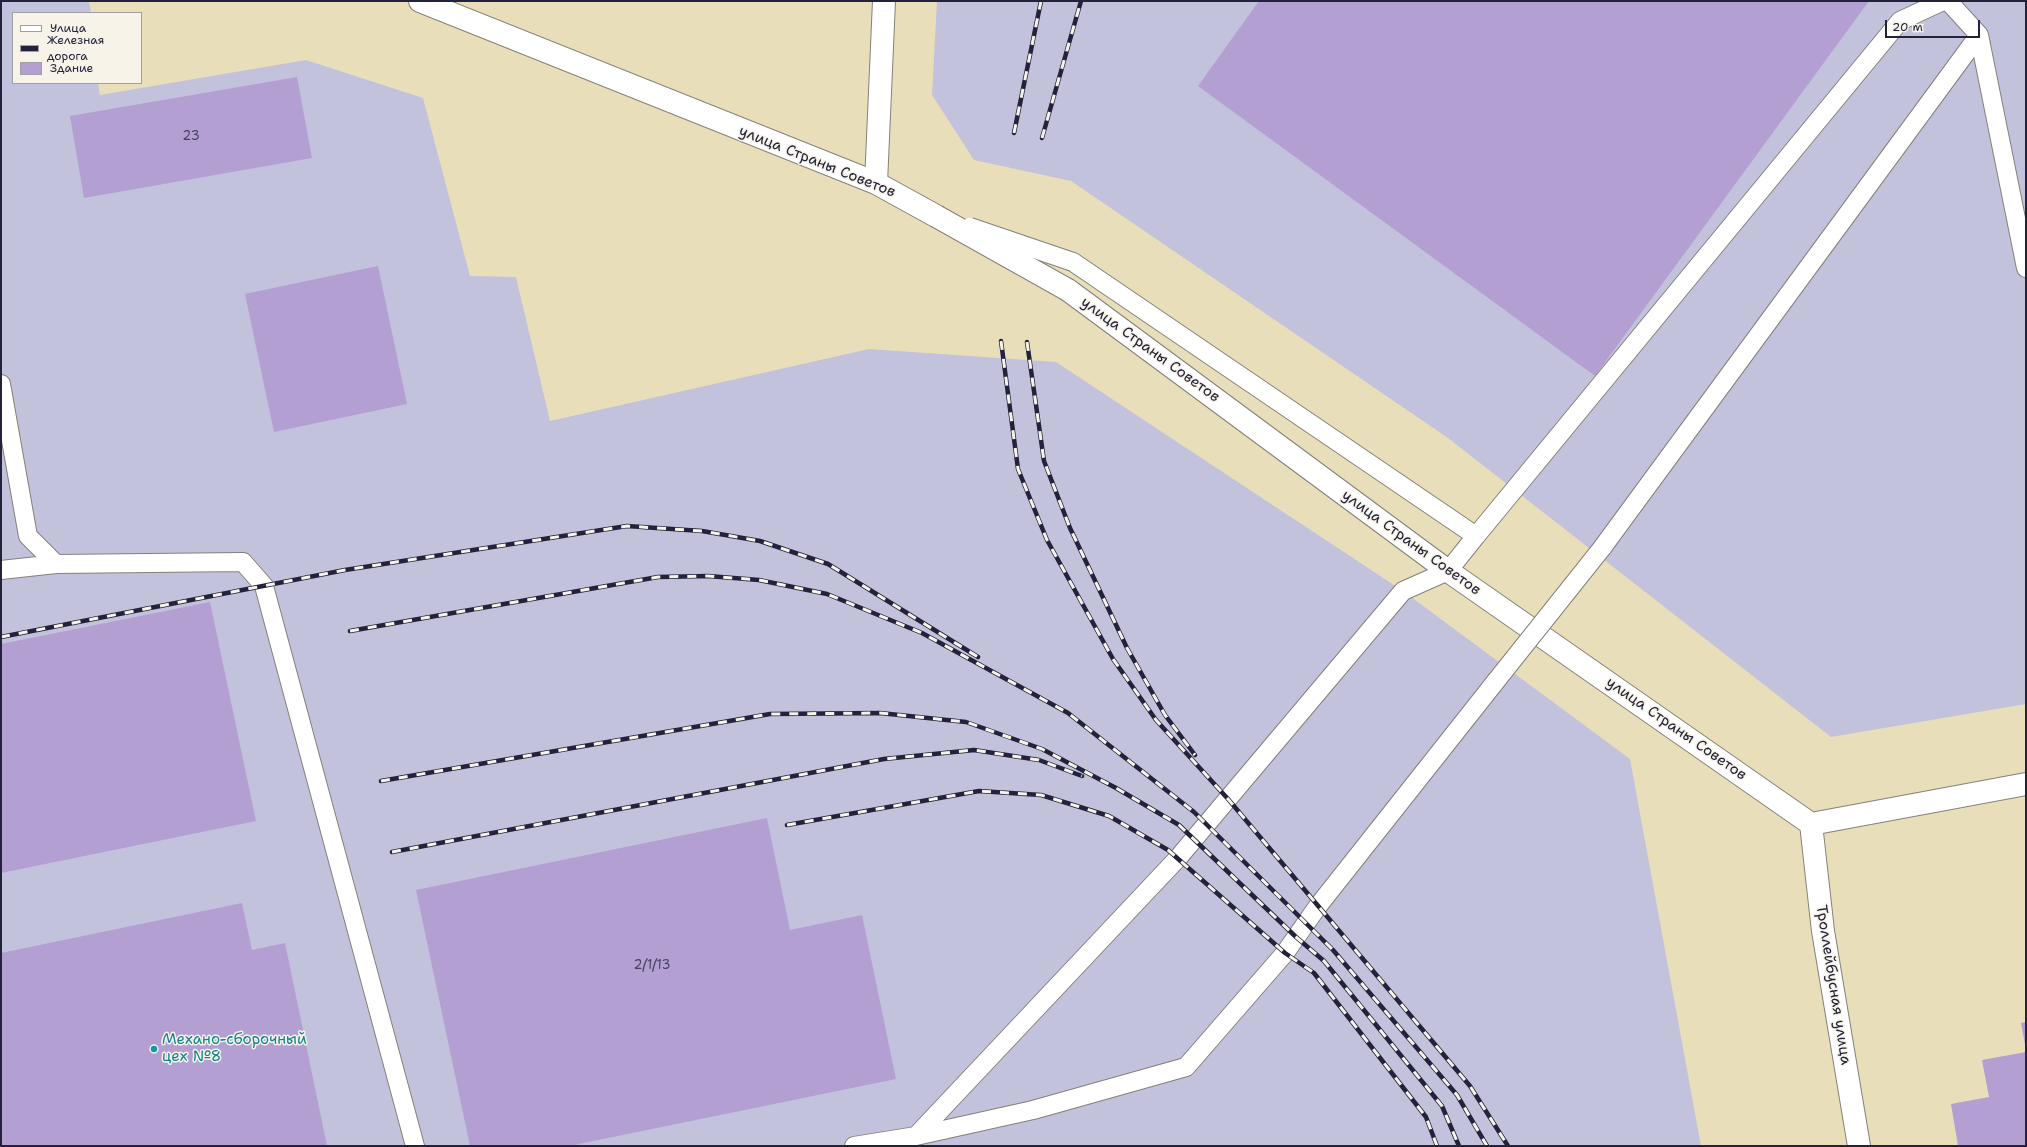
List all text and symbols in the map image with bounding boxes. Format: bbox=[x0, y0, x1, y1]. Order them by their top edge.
legend bbox=[12, 12, 142, 84]
scale bar bbox=[1887, 12, 1982, 38]
text: 20 m bbox=[1892, 19, 1923, 35]
text: Улица bbox=[50, 20, 86, 36]
text: Железная дорога bbox=[47, 32, 104, 64]
text: Здание bbox=[50, 60, 93, 76]
street label: улица Страны Советов bbox=[736, 122, 898, 202]
house number: 23 bbox=[182, 129, 200, 145]
street label: улица Страны Советов bbox=[1077, 294, 1223, 406]
street label: улица Страны Советов bbox=[1338, 487, 1484, 599]
street label: улица Страны Советов bbox=[1602, 674, 1750, 784]
street label: Троллейбусная улица bbox=[1811, 904, 1855, 1066]
house number: 2/1/13 bbox=[634, 958, 670, 974]
place label: Механо-сборочный цех №8 bbox=[162, 1031, 307, 1066]
marker: Механо-сборочный цех №8 bbox=[149, 1044, 159, 1054]

